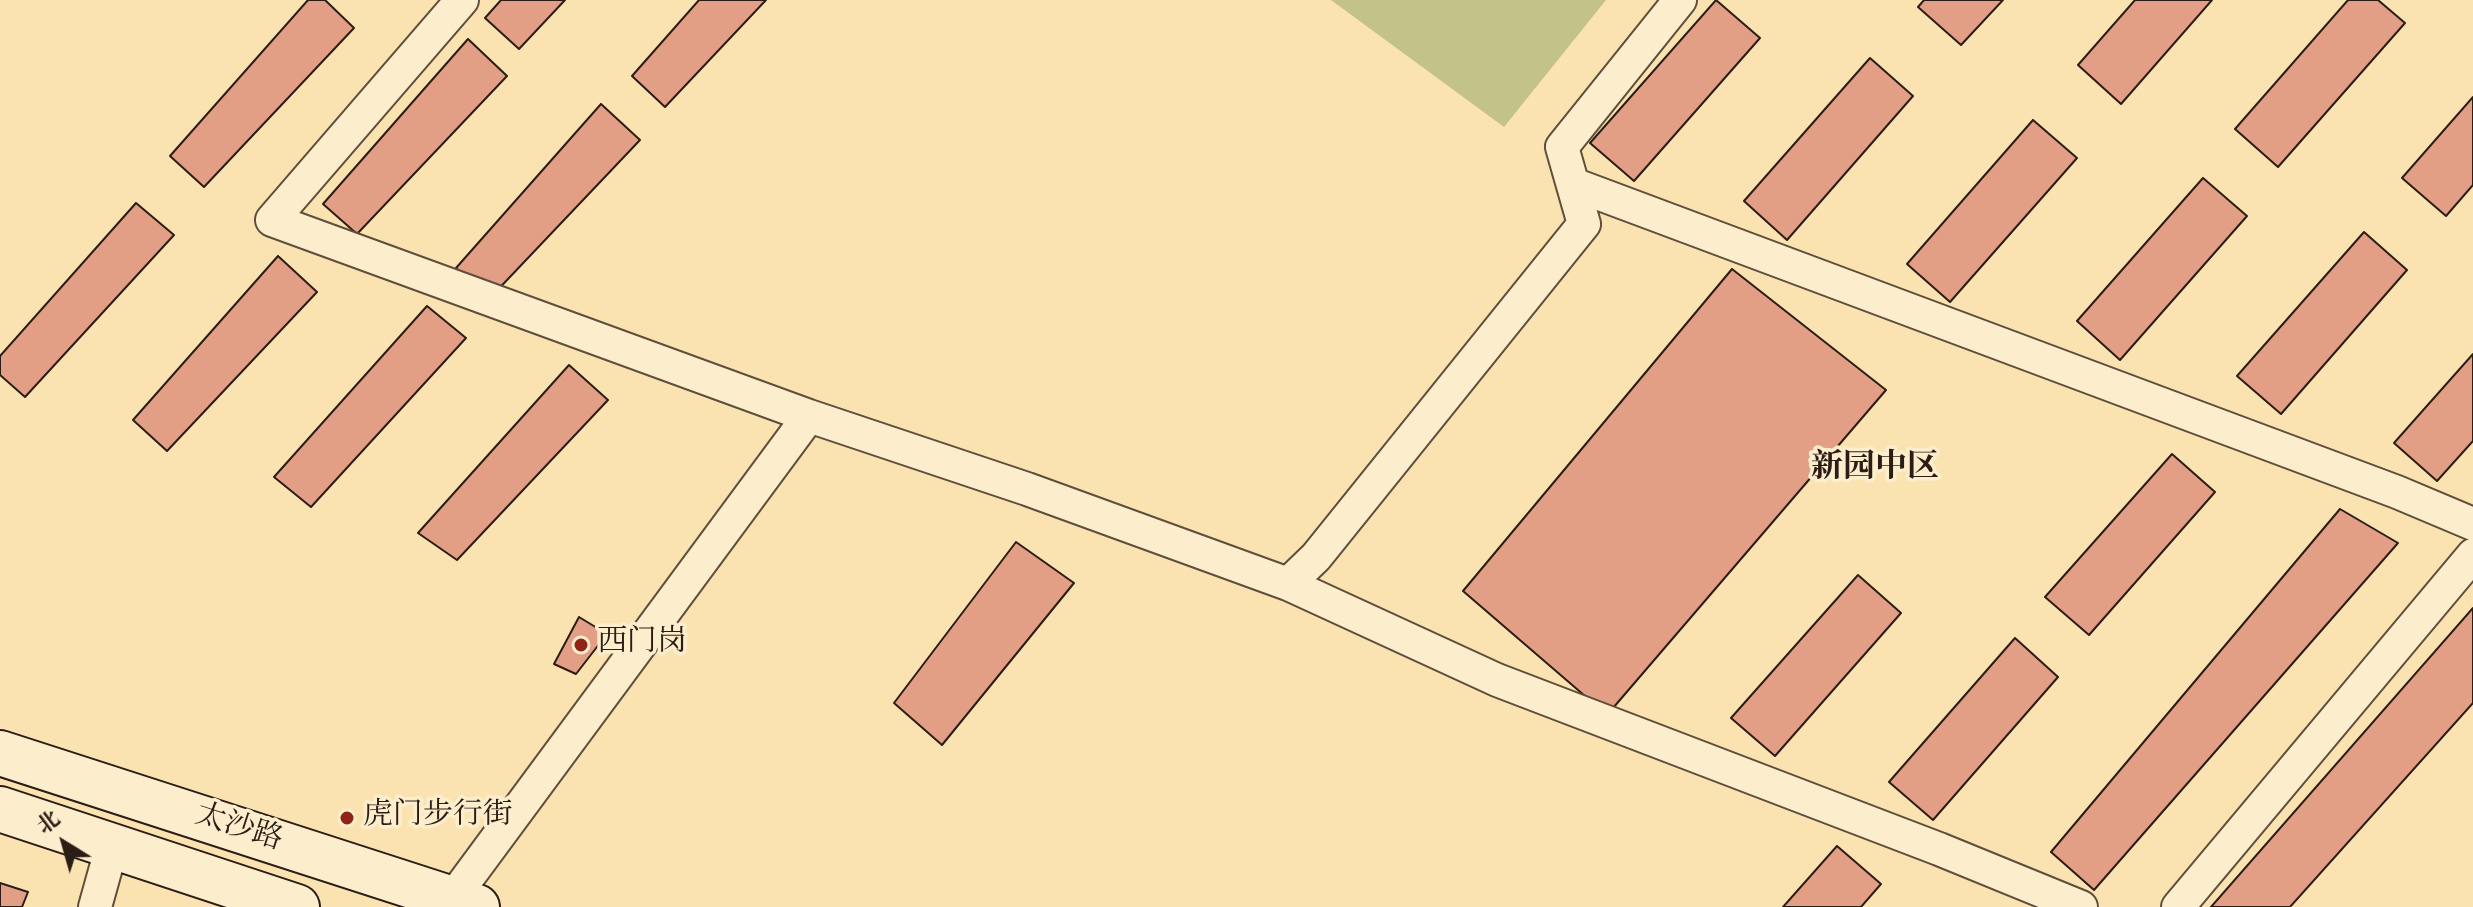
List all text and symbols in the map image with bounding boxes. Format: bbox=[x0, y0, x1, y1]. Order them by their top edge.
district label: 新园中区 bbox=[1811, 452, 1939, 490]
place label: 西门岗 bbox=[597, 627, 687, 663]
marker: 西门岗 bbox=[572, 636, 590, 654]
street label: 太沙路 bbox=[190, 799, 286, 861]
place label: 虎门步行街 bbox=[363, 800, 513, 836]
north arrow bbox=[24, 803, 104, 883]
text: 北 bbox=[31, 804, 68, 843]
marker: 虎门步行街 bbox=[338, 809, 356, 827]

